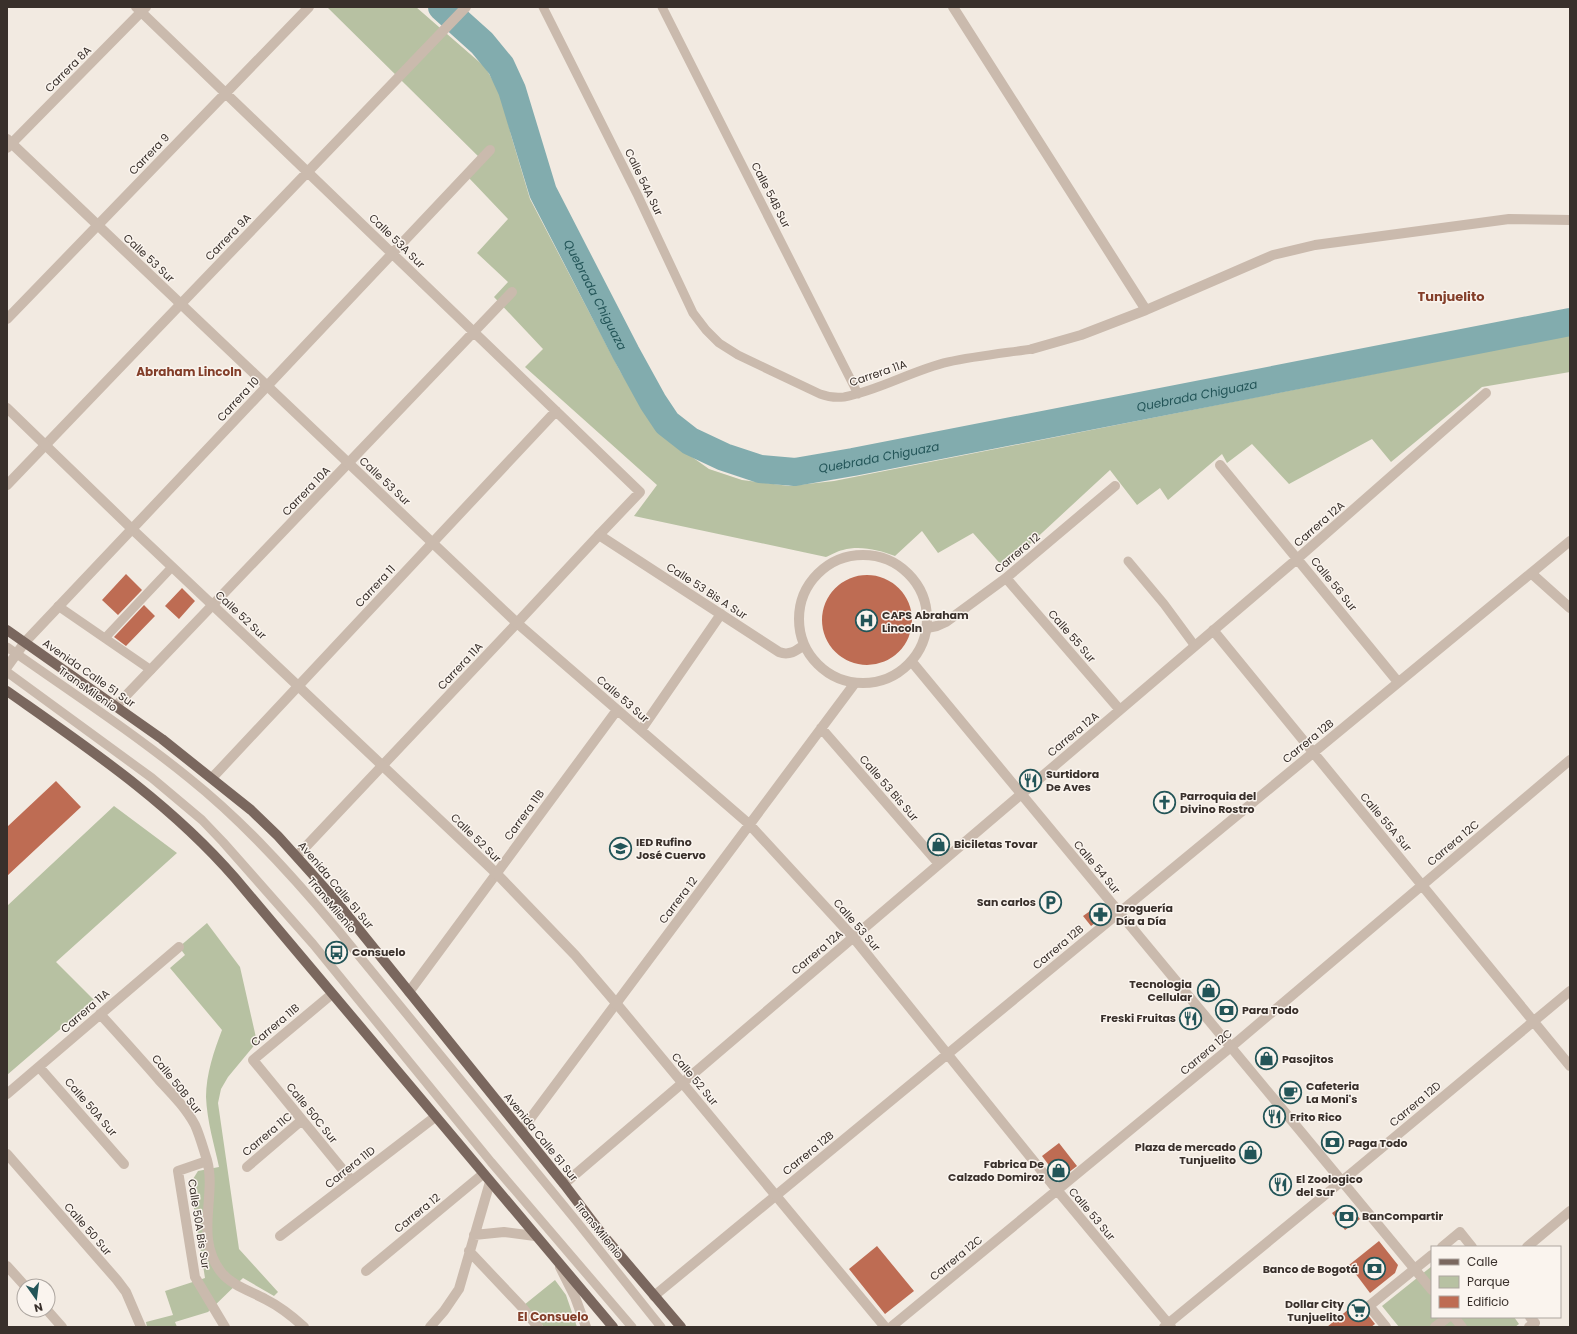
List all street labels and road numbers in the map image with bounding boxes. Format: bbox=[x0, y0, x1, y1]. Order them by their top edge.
street label: Carrera 8A bbox=[41, 42, 95, 96]
street label: Carrera 9 bbox=[125, 130, 173, 178]
street label: Calle 54A Sur bbox=[621, 146, 667, 218]
street label: Calle 54B Sur bbox=[747, 159, 795, 231]
street label: Carrera 9A bbox=[201, 210, 255, 264]
street label: Calle 53A Sur bbox=[365, 210, 429, 272]
street label: Calle 53 Sur bbox=[120, 230, 178, 286]
street label: Carrera 11A bbox=[847, 355, 909, 390]
street label: Carrera 10 bbox=[213, 373, 263, 425]
street label: Calle 53 Sur bbox=[356, 453, 414, 509]
street label: Carrera 10A bbox=[278, 462, 334, 519]
street label: Carrera 12A bbox=[1290, 497, 1348, 551]
street label: Carrera 12 bbox=[991, 529, 1043, 577]
street label: Calle 56 Sur bbox=[1307, 554, 1361, 614]
street label: Calle 53 Bis A Sur bbox=[663, 559, 751, 623]
street label: Carrera 11 bbox=[351, 561, 399, 611]
street label: Calle 52 Sur bbox=[212, 587, 270, 643]
street label: Calle 55 Sur bbox=[1044, 606, 1100, 666]
street label: Avenida Calle 51 Sur bbox=[39, 635, 139, 711]
street label: Carrera 11A bbox=[434, 638, 487, 693]
street label: TransMilenio bbox=[55, 663, 121, 715]
street label: Calle 53 Sur bbox=[593, 672, 653, 726]
street label: Carrera 12A bbox=[1044, 707, 1103, 760]
street label: Carrera 12B bbox=[1279, 715, 1337, 767]
street label: Calle 53 Bis Sur bbox=[856, 751, 922, 825]
street label: Carrera 11B bbox=[500, 786, 548, 844]
street label: Calle 55A Sur bbox=[1356, 789, 1416, 855]
street label: Calle 52 Sur bbox=[447, 810, 505, 866]
street label: Carrera 12C bbox=[1423, 816, 1483, 870]
street label: Calle 54 Sur bbox=[1070, 837, 1124, 897]
street label: Avenida Calle 51 Sur bbox=[295, 838, 377, 932]
street label: Carrera 12 bbox=[655, 873, 701, 927]
street label: TransMilenio bbox=[304, 874, 360, 936]
street label: Calle 53 Sur bbox=[830, 895, 884, 955]
street label: Carrera 12B bbox=[1029, 921, 1087, 973]
street label: Carrera 12A bbox=[788, 925, 847, 978]
street label: Carrera 11A bbox=[57, 985, 113, 1037]
street label: Carrera 11B bbox=[247, 1000, 303, 1050]
street label: Carrera 12C bbox=[1176, 1025, 1236, 1079]
street label: Calle 52 Sur bbox=[668, 1049, 722, 1109]
street label: Calle 50B Sur bbox=[148, 1051, 206, 1117]
street label: Calle 50A Sur bbox=[61, 1074, 121, 1140]
street label: Carrera 12D bbox=[1386, 1077, 1444, 1130]
street label: Calle 50C Sur bbox=[283, 1079, 341, 1147]
street label: Avenida Calle 51 Sur bbox=[500, 1089, 582, 1185]
street label: Carrera 11C bbox=[239, 1108, 295, 1160]
street label: Carrera 12B bbox=[779, 1127, 837, 1179]
street label: Carrera 11D bbox=[321, 1142, 379, 1192]
street label: Calle 50A Bis Sur bbox=[184, 1178, 214, 1270]
street label: Calle 53 Sur bbox=[1065, 1184, 1119, 1244]
street label: Carrera 12 bbox=[390, 1189, 444, 1237]
street label: TransMilenio bbox=[571, 1198, 627, 1262]
street label: Calle 50 Sur bbox=[60, 1199, 116, 1259]
street label: Carrera 12C bbox=[926, 1232, 986, 1284]

